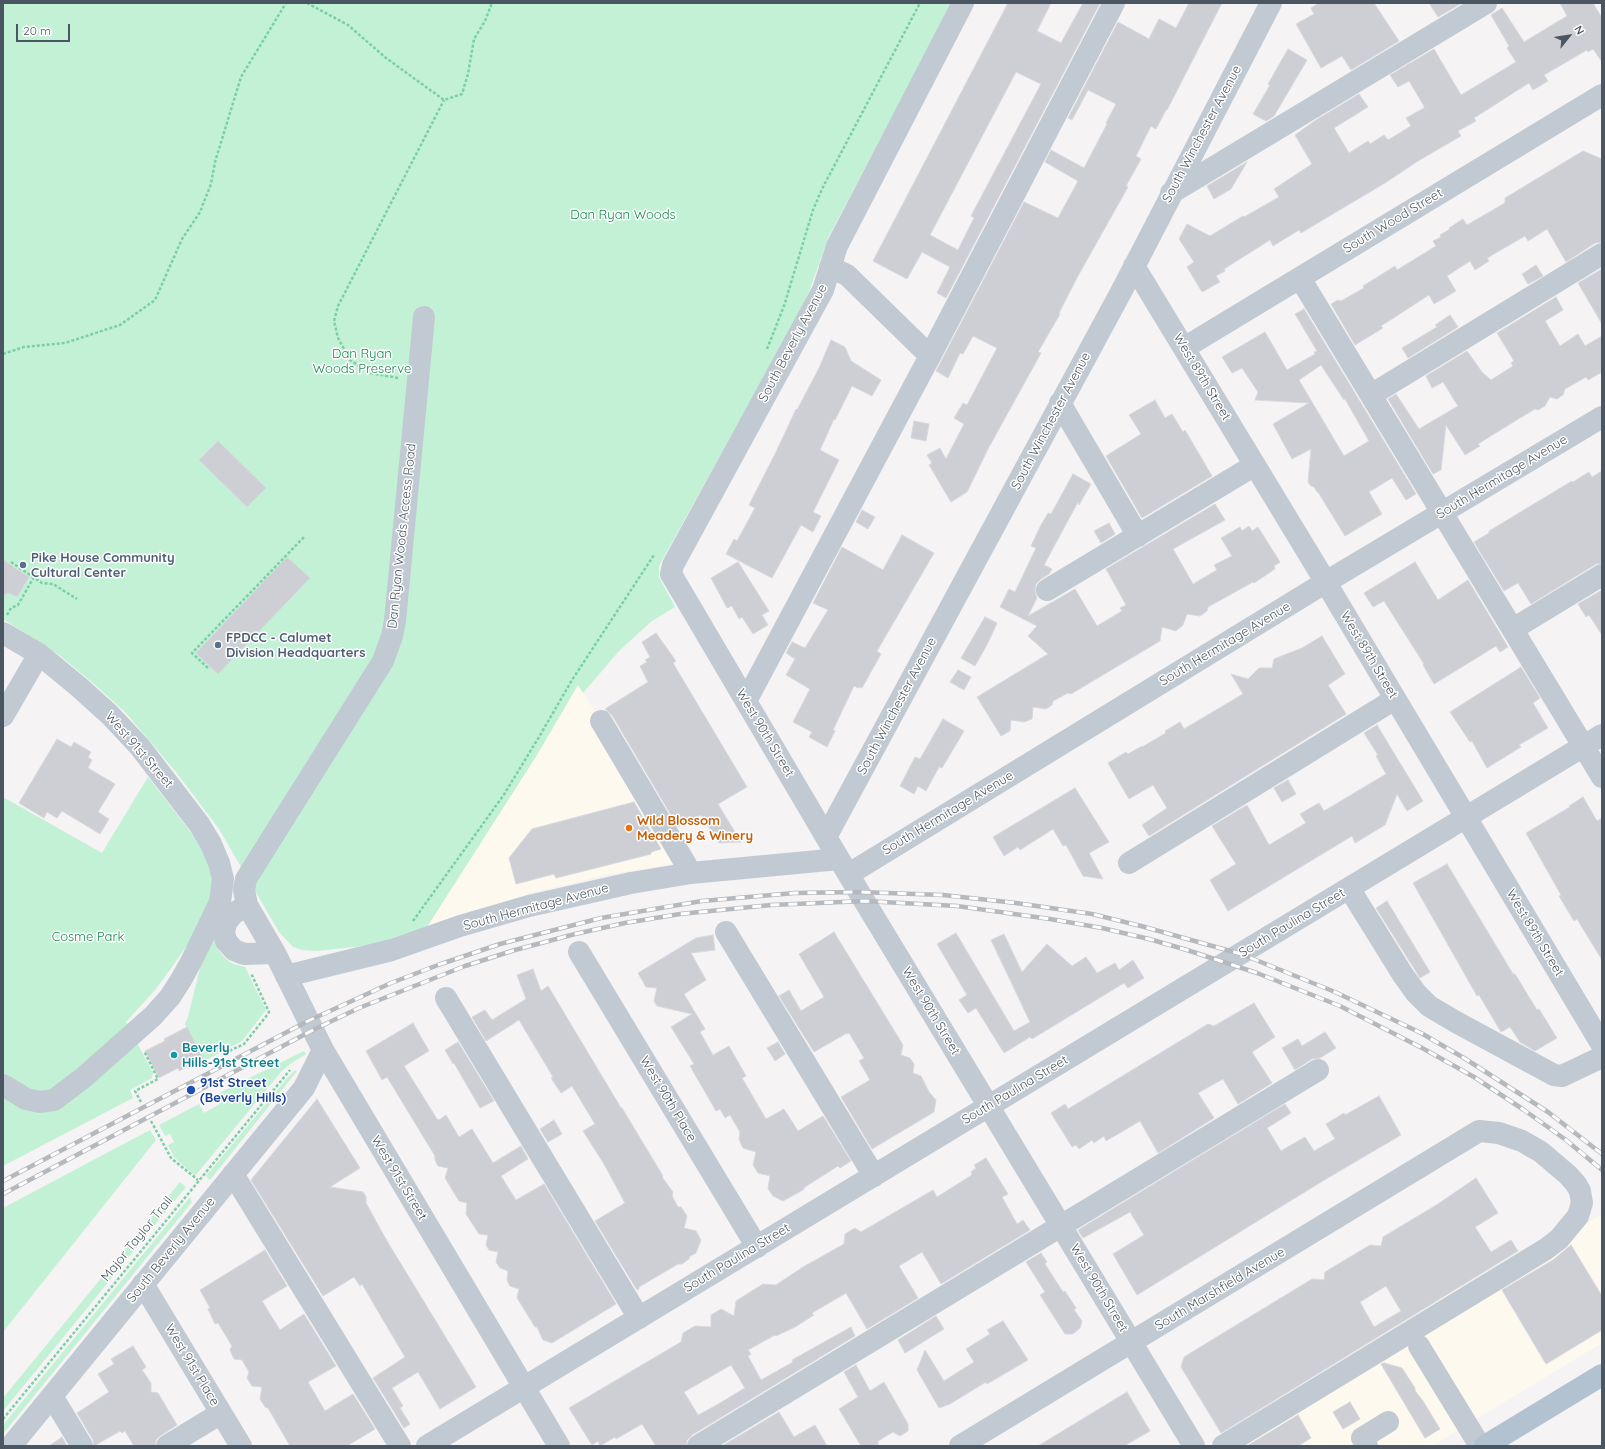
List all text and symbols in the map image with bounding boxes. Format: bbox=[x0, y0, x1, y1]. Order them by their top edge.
scale bar bbox=[18, 16, 72, 42]
north arrow bbox=[1549, 16, 1589, 56]
text: 20 m bbox=[23, 23, 51, 38]
text: N bbox=[1571, 23, 1587, 37]
street label: South Winchester Avenue bbox=[1159, 63, 1245, 205]
street label: South Wood Street bbox=[1341, 185, 1445, 257]
park label: Dan Ryan Woods bbox=[570, 207, 676, 223]
street label: South Beverly Avenue bbox=[755, 282, 831, 404]
street label: West 89th Street bbox=[1170, 331, 1234, 423]
park label: Dan Ryan Woods Preserve bbox=[313, 346, 411, 377]
street label: South Winchester Avenue bbox=[1008, 350, 1094, 492]
street label: South Hermitage Avenue bbox=[1434, 432, 1570, 522]
street label: Dan Ryan Woods Access Road bbox=[385, 443, 419, 629]
place label: Pike House Community Cultural Center bbox=[31, 550, 175, 581]
marker: Pike House Community Cultural Center bbox=[18, 560, 28, 570]
street label: South Hermitage Avenue bbox=[1157, 599, 1293, 689]
street label: West 89th Street bbox=[1337, 609, 1401, 701]
place label: FPDCC - Calumet Division Headquarters bbox=[226, 630, 365, 661]
street label: South Winchester Avenue bbox=[854, 635, 940, 777]
marker: FPDCC - Calumet Division Headquarters bbox=[213, 640, 223, 650]
street label: West 90th Street bbox=[733, 686, 797, 780]
street label: West 91st Street bbox=[102, 709, 176, 791]
street label: South Hermitage Avenue bbox=[880, 768, 1016, 858]
place label: Wild Blossom Meadery & Winery bbox=[637, 813, 753, 844]
marker: Wild Blossom Meadery & Winery bbox=[624, 823, 634, 833]
street label: South Hermitage Avenue bbox=[462, 880, 610, 934]
street label: South Paulina Street bbox=[1236, 885, 1348, 961]
street label: West 89th Street bbox=[1503, 887, 1567, 979]
park label: Cosme Park bbox=[52, 929, 124, 945]
street label: West 90th Street bbox=[899, 964, 963, 1058]
place label: Beverly Hills-91st Street bbox=[182, 1040, 280, 1071]
marker: Beverly Hills-91st Street bbox=[169, 1050, 179, 1060]
street label: South Paulina Street bbox=[959, 1052, 1071, 1128]
street label: West 90th Place bbox=[636, 1054, 700, 1144]
place label: 91st Street (Beverly Hills) bbox=[200, 1075, 286, 1106]
marker: 91st Street (Beverly Hills) bbox=[185, 1084, 197, 1096]
street label: West 91st Street bbox=[368, 1133, 430, 1223]
street label: Major Taylor Trail bbox=[98, 1193, 176, 1285]
street label: South Beverly Avenue bbox=[124, 1194, 218, 1306]
street label: South Paulina Street bbox=[681, 1220, 793, 1296]
street label: West 90th Street bbox=[1067, 1241, 1131, 1335]
street label: South Marshfield Avenue bbox=[1152, 1244, 1288, 1334]
street label: West 91st Place bbox=[161, 1321, 223, 1409]

